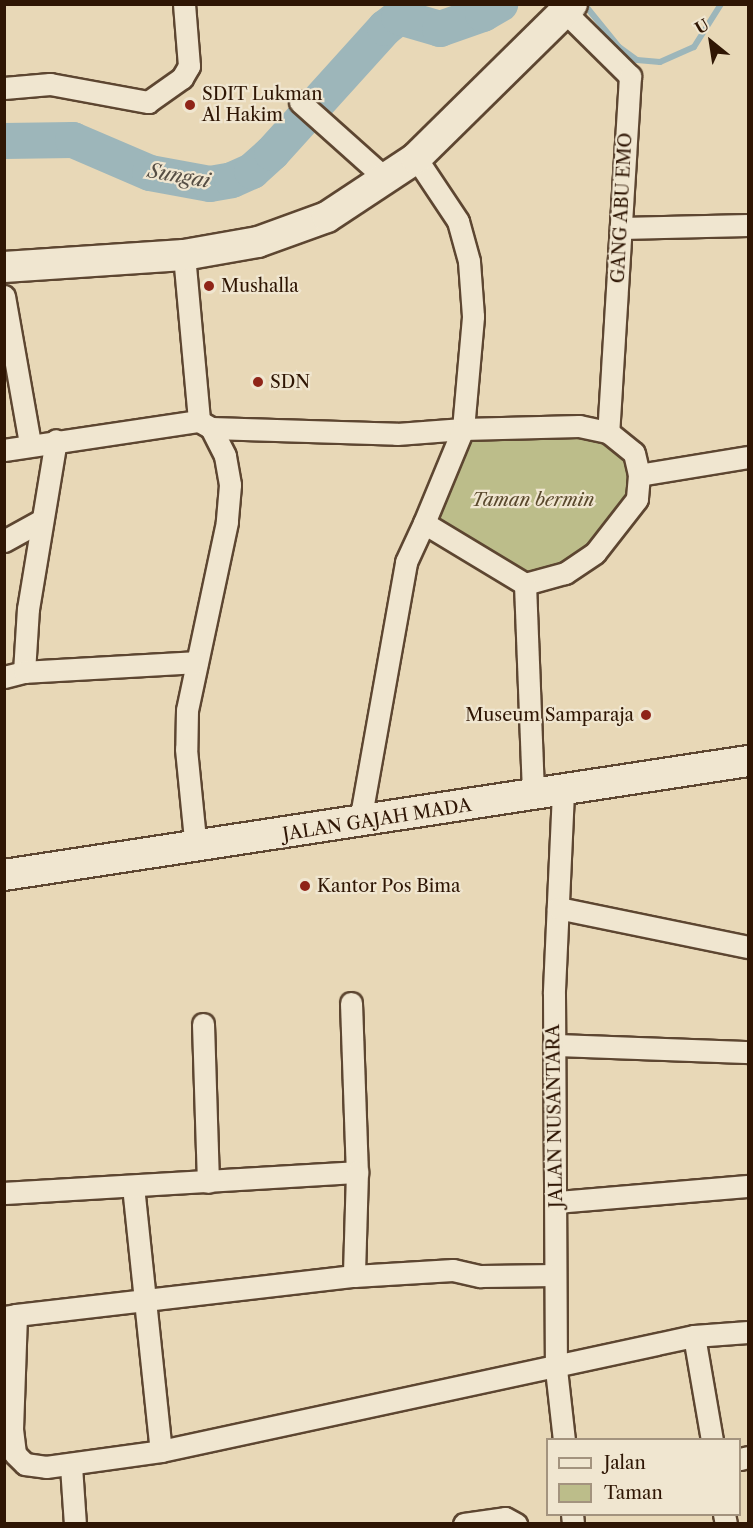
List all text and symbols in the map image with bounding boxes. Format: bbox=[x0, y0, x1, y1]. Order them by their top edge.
north arrow bbox=[681, 12, 741, 72]
text: U bbox=[691, 15, 713, 38]
place label: SDIT Lukman Al Hakim bbox=[202, 84, 323, 127]
marker: SDIT Lukman Al Hakim bbox=[183, 98, 197, 112]
street label: GANG ABU EMO bbox=[607, 132, 637, 284]
water label: Sungai bbox=[146, 159, 212, 193]
place label: Mushalla bbox=[221, 275, 299, 297]
marker: Mushalla bbox=[202, 279, 216, 293]
place label: SDN bbox=[270, 371, 310, 393]
marker: SDN bbox=[251, 375, 265, 389]
park label: Taman bermin bbox=[472, 489, 594, 511]
place label: Museum Samparaja bbox=[465, 704, 634, 726]
marker: Museum Samparaja bbox=[639, 708, 653, 722]
street label: JALAN GAJAH MADA bbox=[281, 794, 473, 846]
place label: Kantor Pos Bima bbox=[317, 875, 461, 897]
marker: Kantor Pos Bima bbox=[298, 879, 312, 893]
street label: JALAN NUSANTARA bbox=[543, 1024, 567, 1208]
legend bbox=[546, 1438, 741, 1516]
text: Jalan bbox=[604, 1452, 646, 1474]
text: Taman bbox=[604, 1482, 663, 1504]

